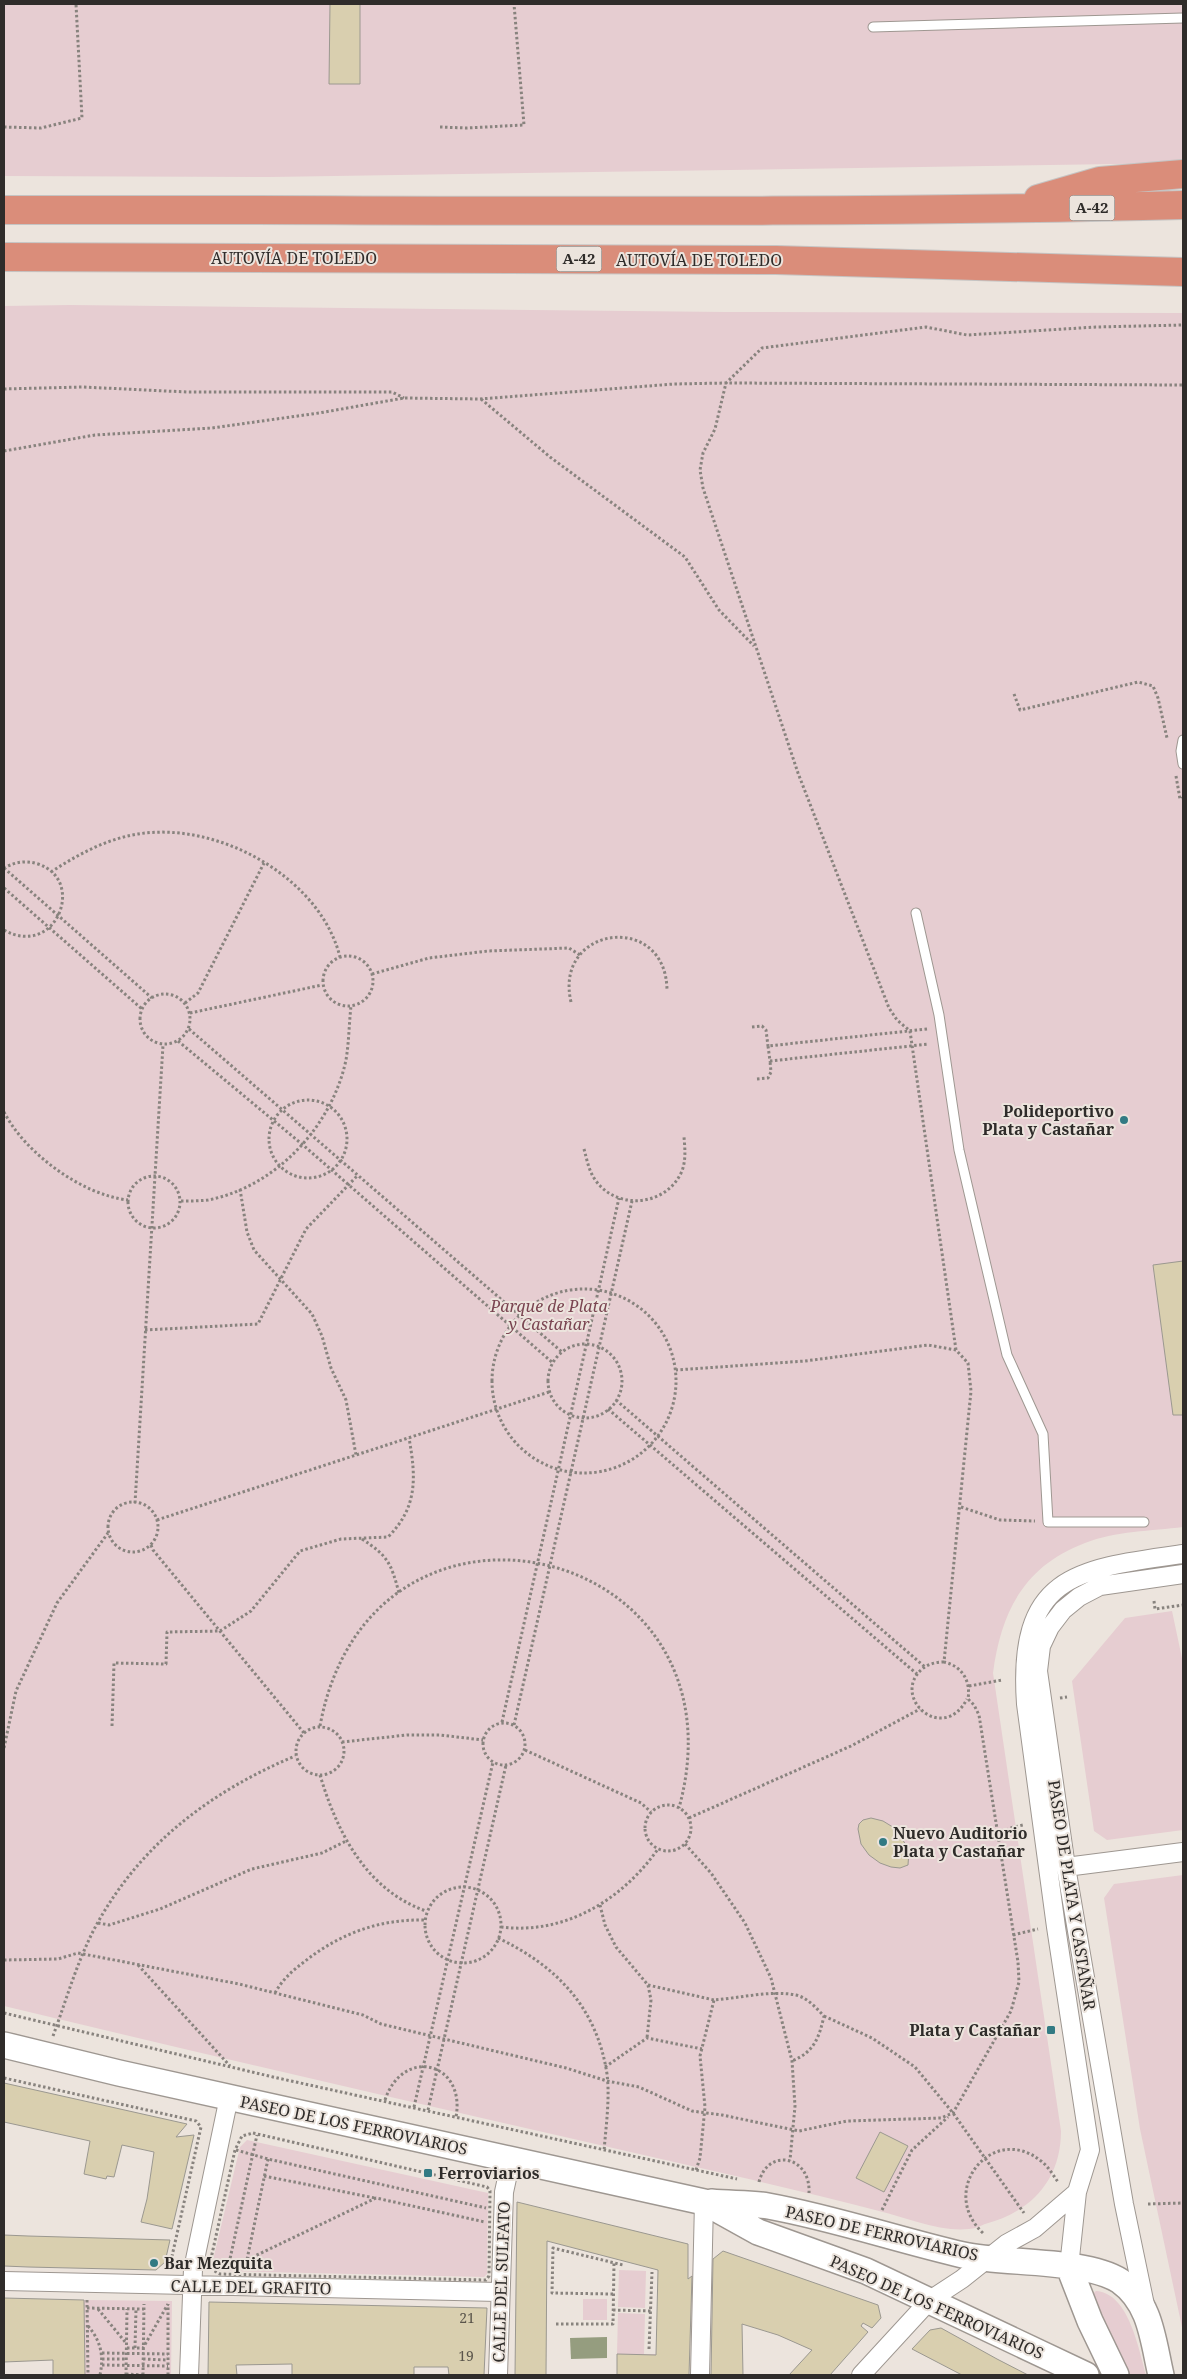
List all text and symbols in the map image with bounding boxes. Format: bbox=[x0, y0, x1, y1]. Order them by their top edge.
road number: A-42 bbox=[1070, 196, 1114, 220]
road number: A-42 bbox=[556, 246, 602, 272]
street label: AUTOVÍA DE TOLEDO bbox=[211, 247, 377, 269]
street label: AUTOVÍA DE TOLEDO bbox=[616, 249, 782, 271]
place label: Polideportivo Plata y Castañar bbox=[982, 1100, 1115, 1140]
marker: Polideportivo Plata y Castañar bbox=[1118, 1114, 1130, 1126]
park label: Parque de Plata y Castañar bbox=[489, 1295, 608, 1335]
street label: PASEO DE PLATA Y CASTAÑAR bbox=[1043, 1778, 1101, 2012]
place label: Nuevo Auditorio Plata y Castañar bbox=[893, 1822, 1028, 1862]
marker: Nuevo Auditorio Plata y Castañar bbox=[877, 1836, 889, 1848]
place label: Plata y Castañar bbox=[909, 2019, 1042, 2041]
marker: Plata y Castañar bbox=[1045, 2024, 1057, 2036]
street label: PASEO DE LOS FERROVIARIOS bbox=[238, 2090, 470, 2160]
place label: Ferroviarios bbox=[438, 2162, 540, 2184]
marker: Ferroviarios bbox=[422, 2167, 434, 2179]
street label: PASEO DE FERROVIARIOS bbox=[783, 2200, 981, 2266]
street label: CALLE DEL SULFATO bbox=[487, 2201, 515, 2363]
street label: PASEO DE LOS FERROVIARIOS bbox=[827, 2250, 1047, 2364]
place label: Bar Mezquita bbox=[164, 2252, 273, 2274]
marker: Bar Mezquita bbox=[148, 2257, 160, 2269]
street label: CALLE DEL GRAFITO bbox=[170, 2275, 332, 2299]
house number: 21 bbox=[459, 2308, 475, 2327]
house number: 19 bbox=[458, 2346, 474, 2365]

